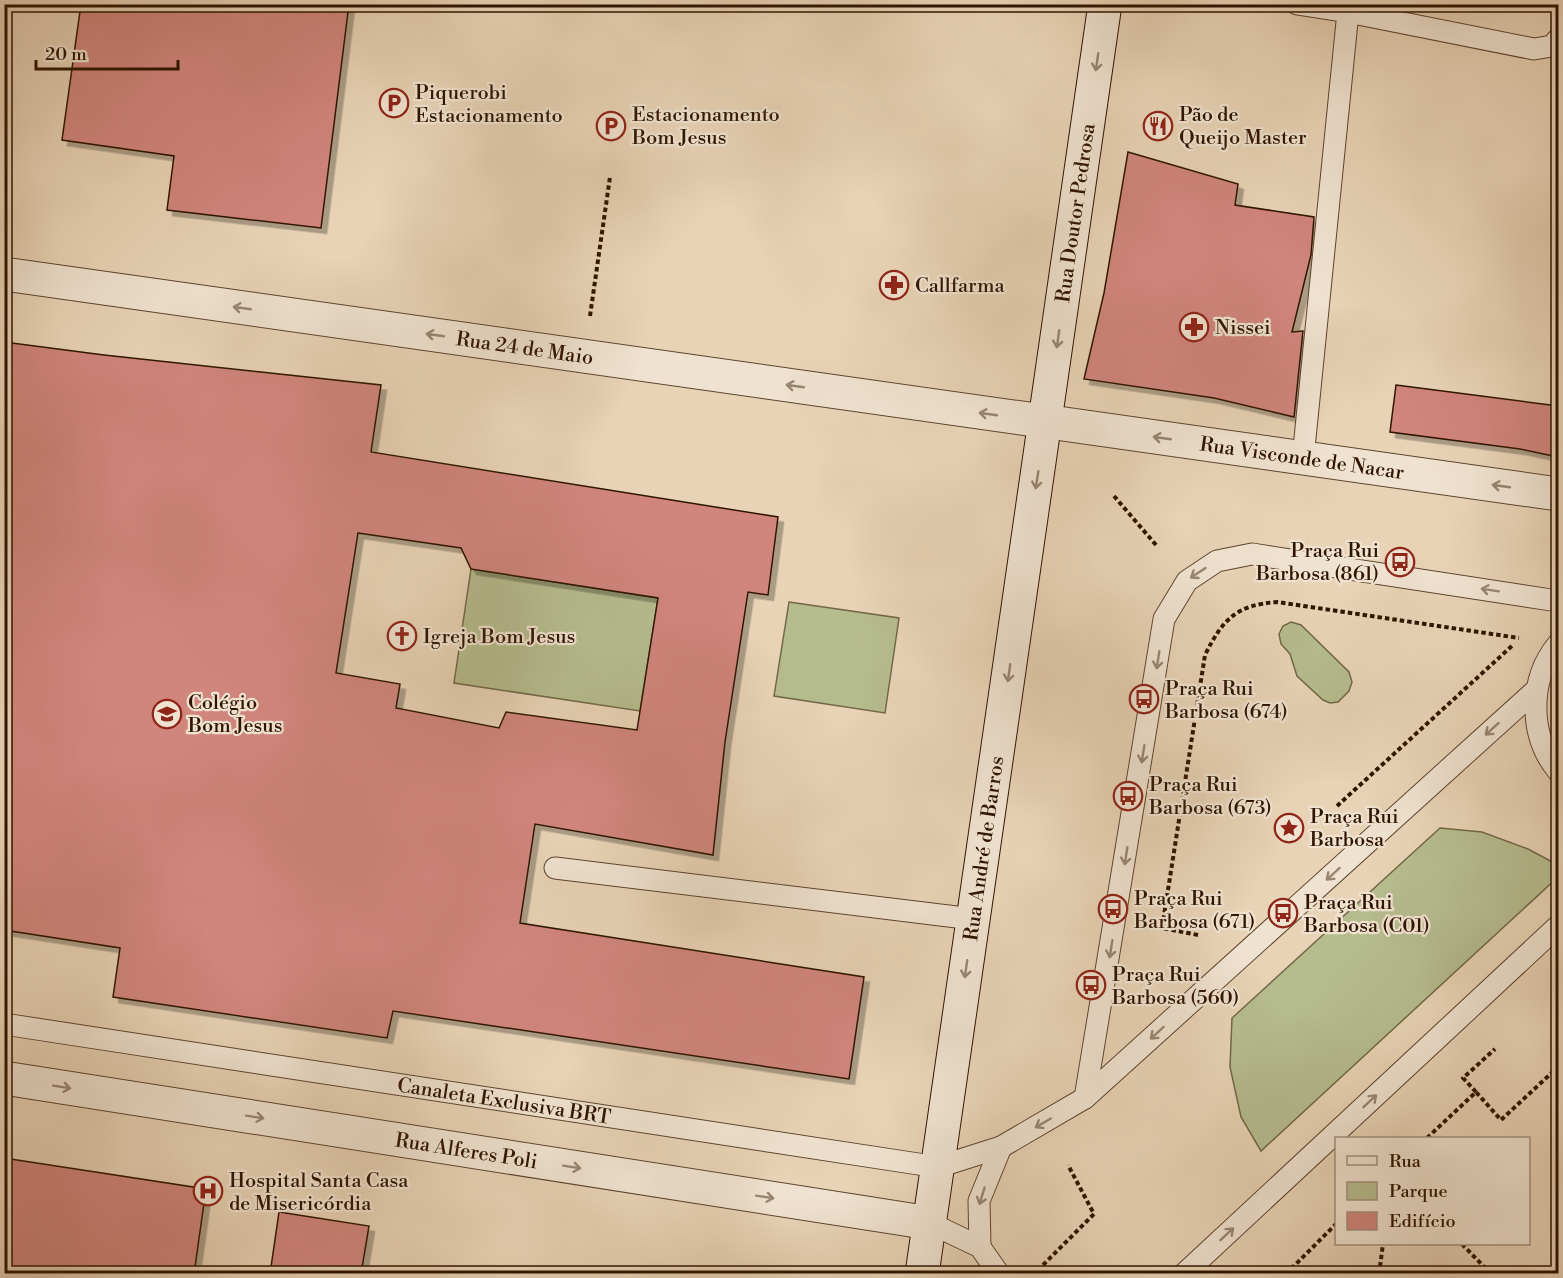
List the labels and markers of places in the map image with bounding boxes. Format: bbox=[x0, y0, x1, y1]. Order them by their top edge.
place label: Piquerobi Estacionamento bbox=[415, 81, 563, 129]
parking icon: Piquerobi Estacionamento bbox=[378, 87, 410, 119]
place label: Estacionamento Bom Jesus bbox=[631, 103, 780, 151]
place label: Pão de Queijo Master bbox=[1179, 103, 1307, 151]
parking icon: Estacionamento Bom Jesus bbox=[595, 110, 627, 142]
restaurant icon: Pão de Queijo Master bbox=[1142, 110, 1174, 142]
pharmacy icon: Callfarma bbox=[878, 269, 910, 301]
place label: Callfarma bbox=[915, 274, 1006, 299]
pharmacy icon: Nissei bbox=[1178, 311, 1210, 343]
place label: Nissei bbox=[1215, 316, 1271, 341]
place label: Praça Rui Barbosa (861) bbox=[1255, 539, 1379, 587]
bus stop icon: Praça Rui Barbosa (861) bbox=[1384, 546, 1416, 578]
church icon: Igreja Bom Jesus bbox=[386, 620, 418, 652]
place label: Igreja Bom Jesus bbox=[423, 625, 575, 650]
place label: Praça Rui Barbosa (674) bbox=[1164, 677, 1288, 725]
bus stop icon: Praça Rui Barbosa (674) bbox=[1128, 683, 1160, 715]
place label: Colégio Bom Jesus bbox=[187, 691, 283, 739]
school or university icon: Colégio Bom Jesus bbox=[151, 698, 183, 730]
place label: Praça Rui Barbosa (673) bbox=[1148, 773, 1272, 821]
bus stop icon: Praça Rui Barbosa (673) bbox=[1112, 780, 1144, 812]
place label: Praça Rui Barbosa bbox=[1309, 805, 1399, 853]
place icon: Praça Rui Barbosa bbox=[1273, 812, 1305, 844]
place label: Praça Rui Barbosa (671) bbox=[1133, 887, 1255, 935]
place label: Praça Rui Barbosa (C01) bbox=[1303, 891, 1430, 939]
bus stop icon: Praça Rui Barbosa (671) bbox=[1097, 893, 1129, 925]
bus stop icon: Praça Rui Barbosa (C01) bbox=[1267, 897, 1299, 929]
place label: Praça Rui Barbosa (560) bbox=[1111, 963, 1239, 1011]
bus stop icon: Praça Rui Barbosa (560) bbox=[1075, 969, 1107, 1001]
place label: Hospital Santa Casa de Misericórdia bbox=[229, 1169, 409, 1217]
hospital icon: Hospital Santa Casa de Misericórdia bbox=[192, 1175, 224, 1207]

